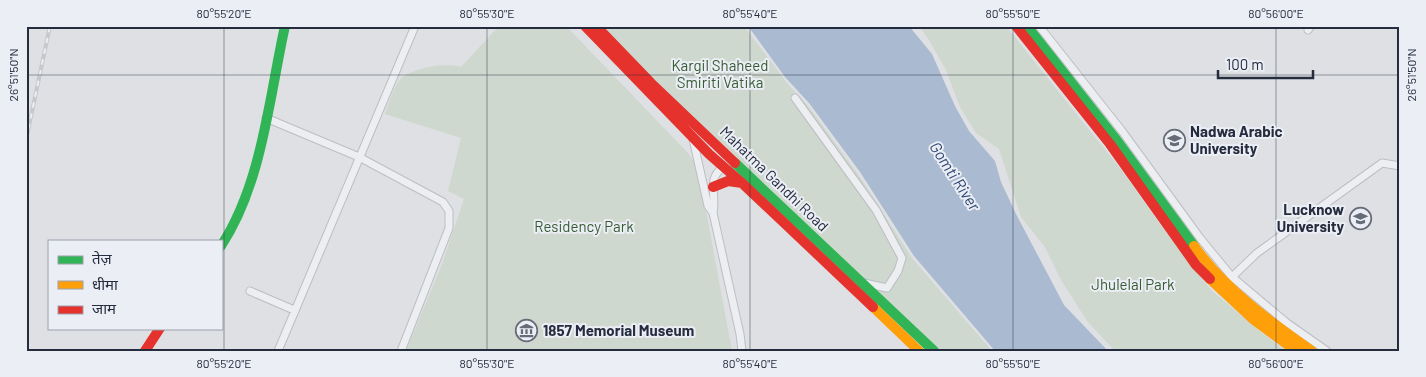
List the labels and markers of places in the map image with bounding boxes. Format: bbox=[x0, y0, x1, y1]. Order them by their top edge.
place label: Nadwa Arabic University bbox=[1190, 122, 1283, 157]
school or university icon: Nadwa Arabic University bbox=[1162, 129, 1186, 153]
place label: Lucknow University bbox=[1277, 200, 1344, 235]
school or university icon: Lucknow University bbox=[1348, 207, 1372, 231]
museum icon: 1857 Memorial Museum bbox=[515, 319, 539, 343]
place label: 1857 Memorial Museum bbox=[543, 321, 694, 339]

